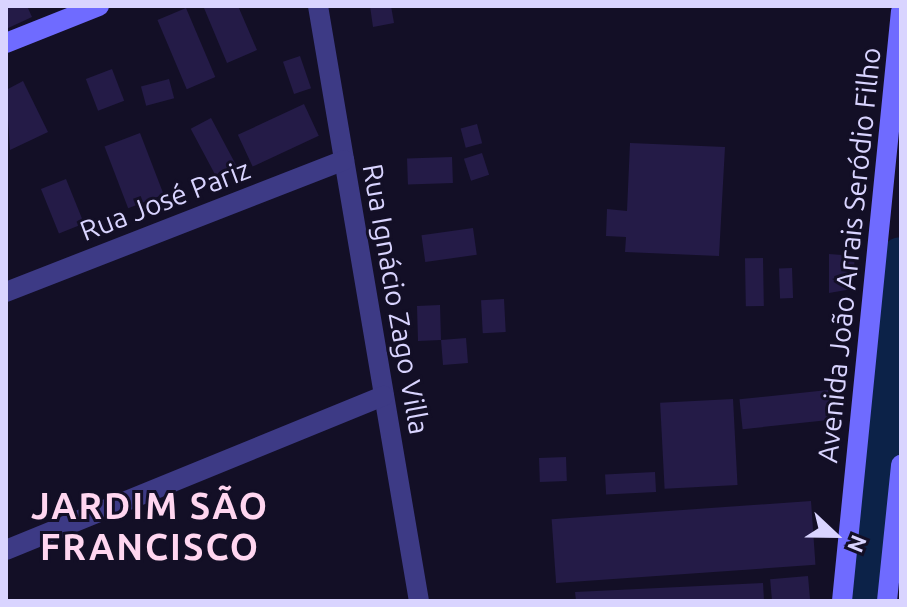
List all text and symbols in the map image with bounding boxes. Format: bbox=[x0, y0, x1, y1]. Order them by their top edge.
street label: Avenida João Arrais Seródio Filho bbox=[810, 46, 888, 464]
street label: Rua José Pariz bbox=[75, 152, 255, 248]
street label: Rua Ignácio Zago Villa bbox=[356, 161, 436, 437]
district label: JARDIM SÃO FRANCISCO bbox=[31, 483, 269, 568]
north arrow bbox=[795, 495, 875, 575]
text: N bbox=[843, 532, 872, 556]

